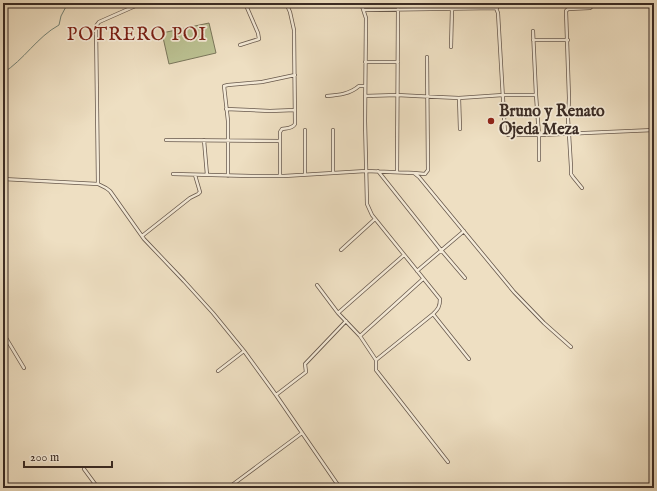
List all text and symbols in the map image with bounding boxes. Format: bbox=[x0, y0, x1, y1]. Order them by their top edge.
district label: POTRERO POI bbox=[67, 24, 207, 47]
place label: Bruno y Renato Ojeda Meza bbox=[499, 102, 605, 140]
marker: Bruno y Renato Ojeda Meza bbox=[486, 116, 496, 126]
scale bar bbox=[24, 443, 112, 469]
text: 200 m bbox=[30, 450, 59, 465]

